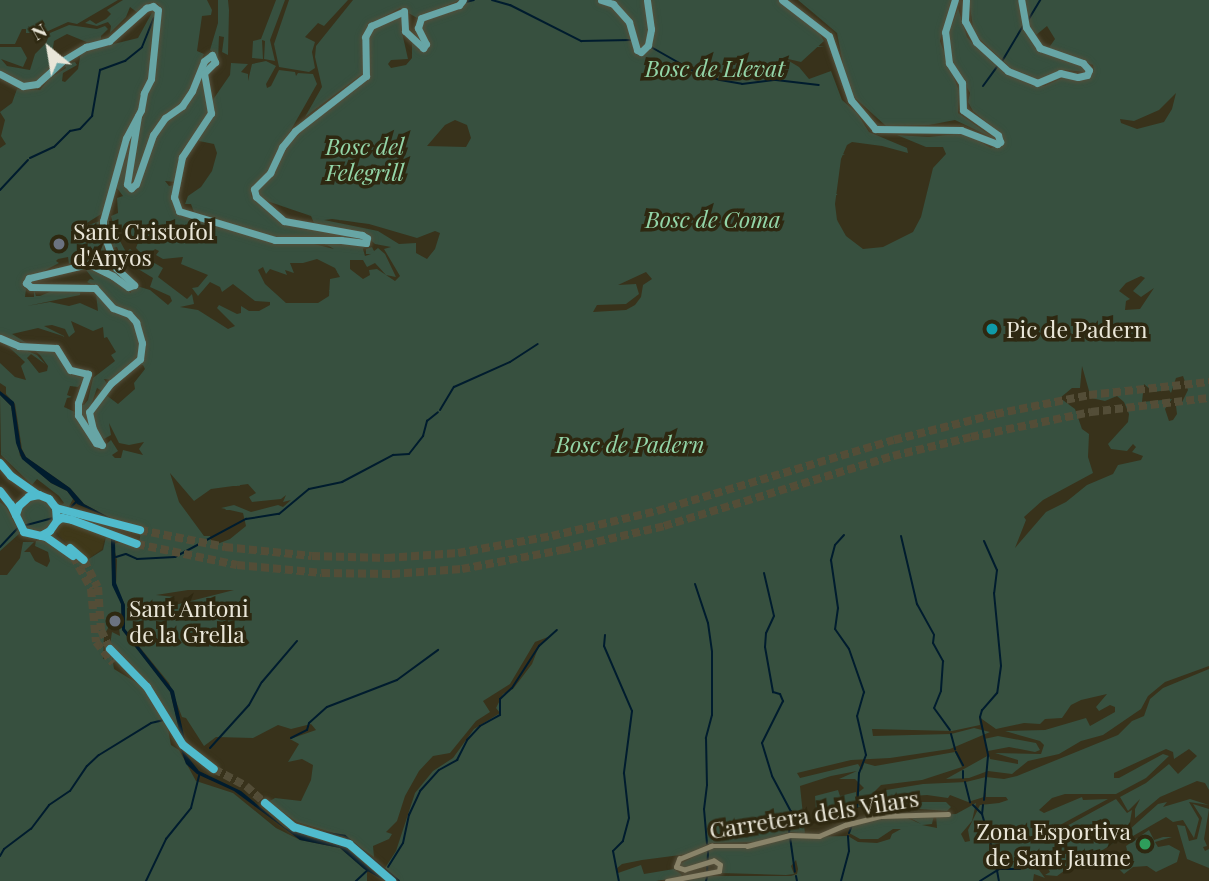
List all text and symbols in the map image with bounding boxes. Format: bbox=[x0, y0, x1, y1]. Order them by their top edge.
north arrow bbox=[14, 14, 84, 84]
text: N bbox=[26, 16, 51, 46]
park label: Bosc de Llevat bbox=[645, 54, 785, 82]
park label: Bosc del Felegrill bbox=[326, 132, 404, 186]
park label: Bosc de Coma bbox=[645, 205, 781, 233]
place label: Sant Cristofol d'Anyos bbox=[73, 217, 214, 271]
marker: Sant Cristofol d'Anyos bbox=[51, 236, 67, 252]
place label: Pic de Padern bbox=[1006, 315, 1148, 343]
marker: Pic de Padern bbox=[984, 321, 1000, 337]
park label: Bosc de Padern bbox=[555, 430, 705, 458]
place label: Sant Antoni de la Grella bbox=[129, 594, 250, 648]
marker: Sant Antoni de la Grella bbox=[107, 613, 123, 629]
street label: Carretera dels Vilars bbox=[707, 784, 921, 844]
place label: Zona Esportiva de Sant Jaume bbox=[976, 817, 1131, 871]
marker: Zona Esportiva de Sant Jaume bbox=[1137, 836, 1153, 852]

